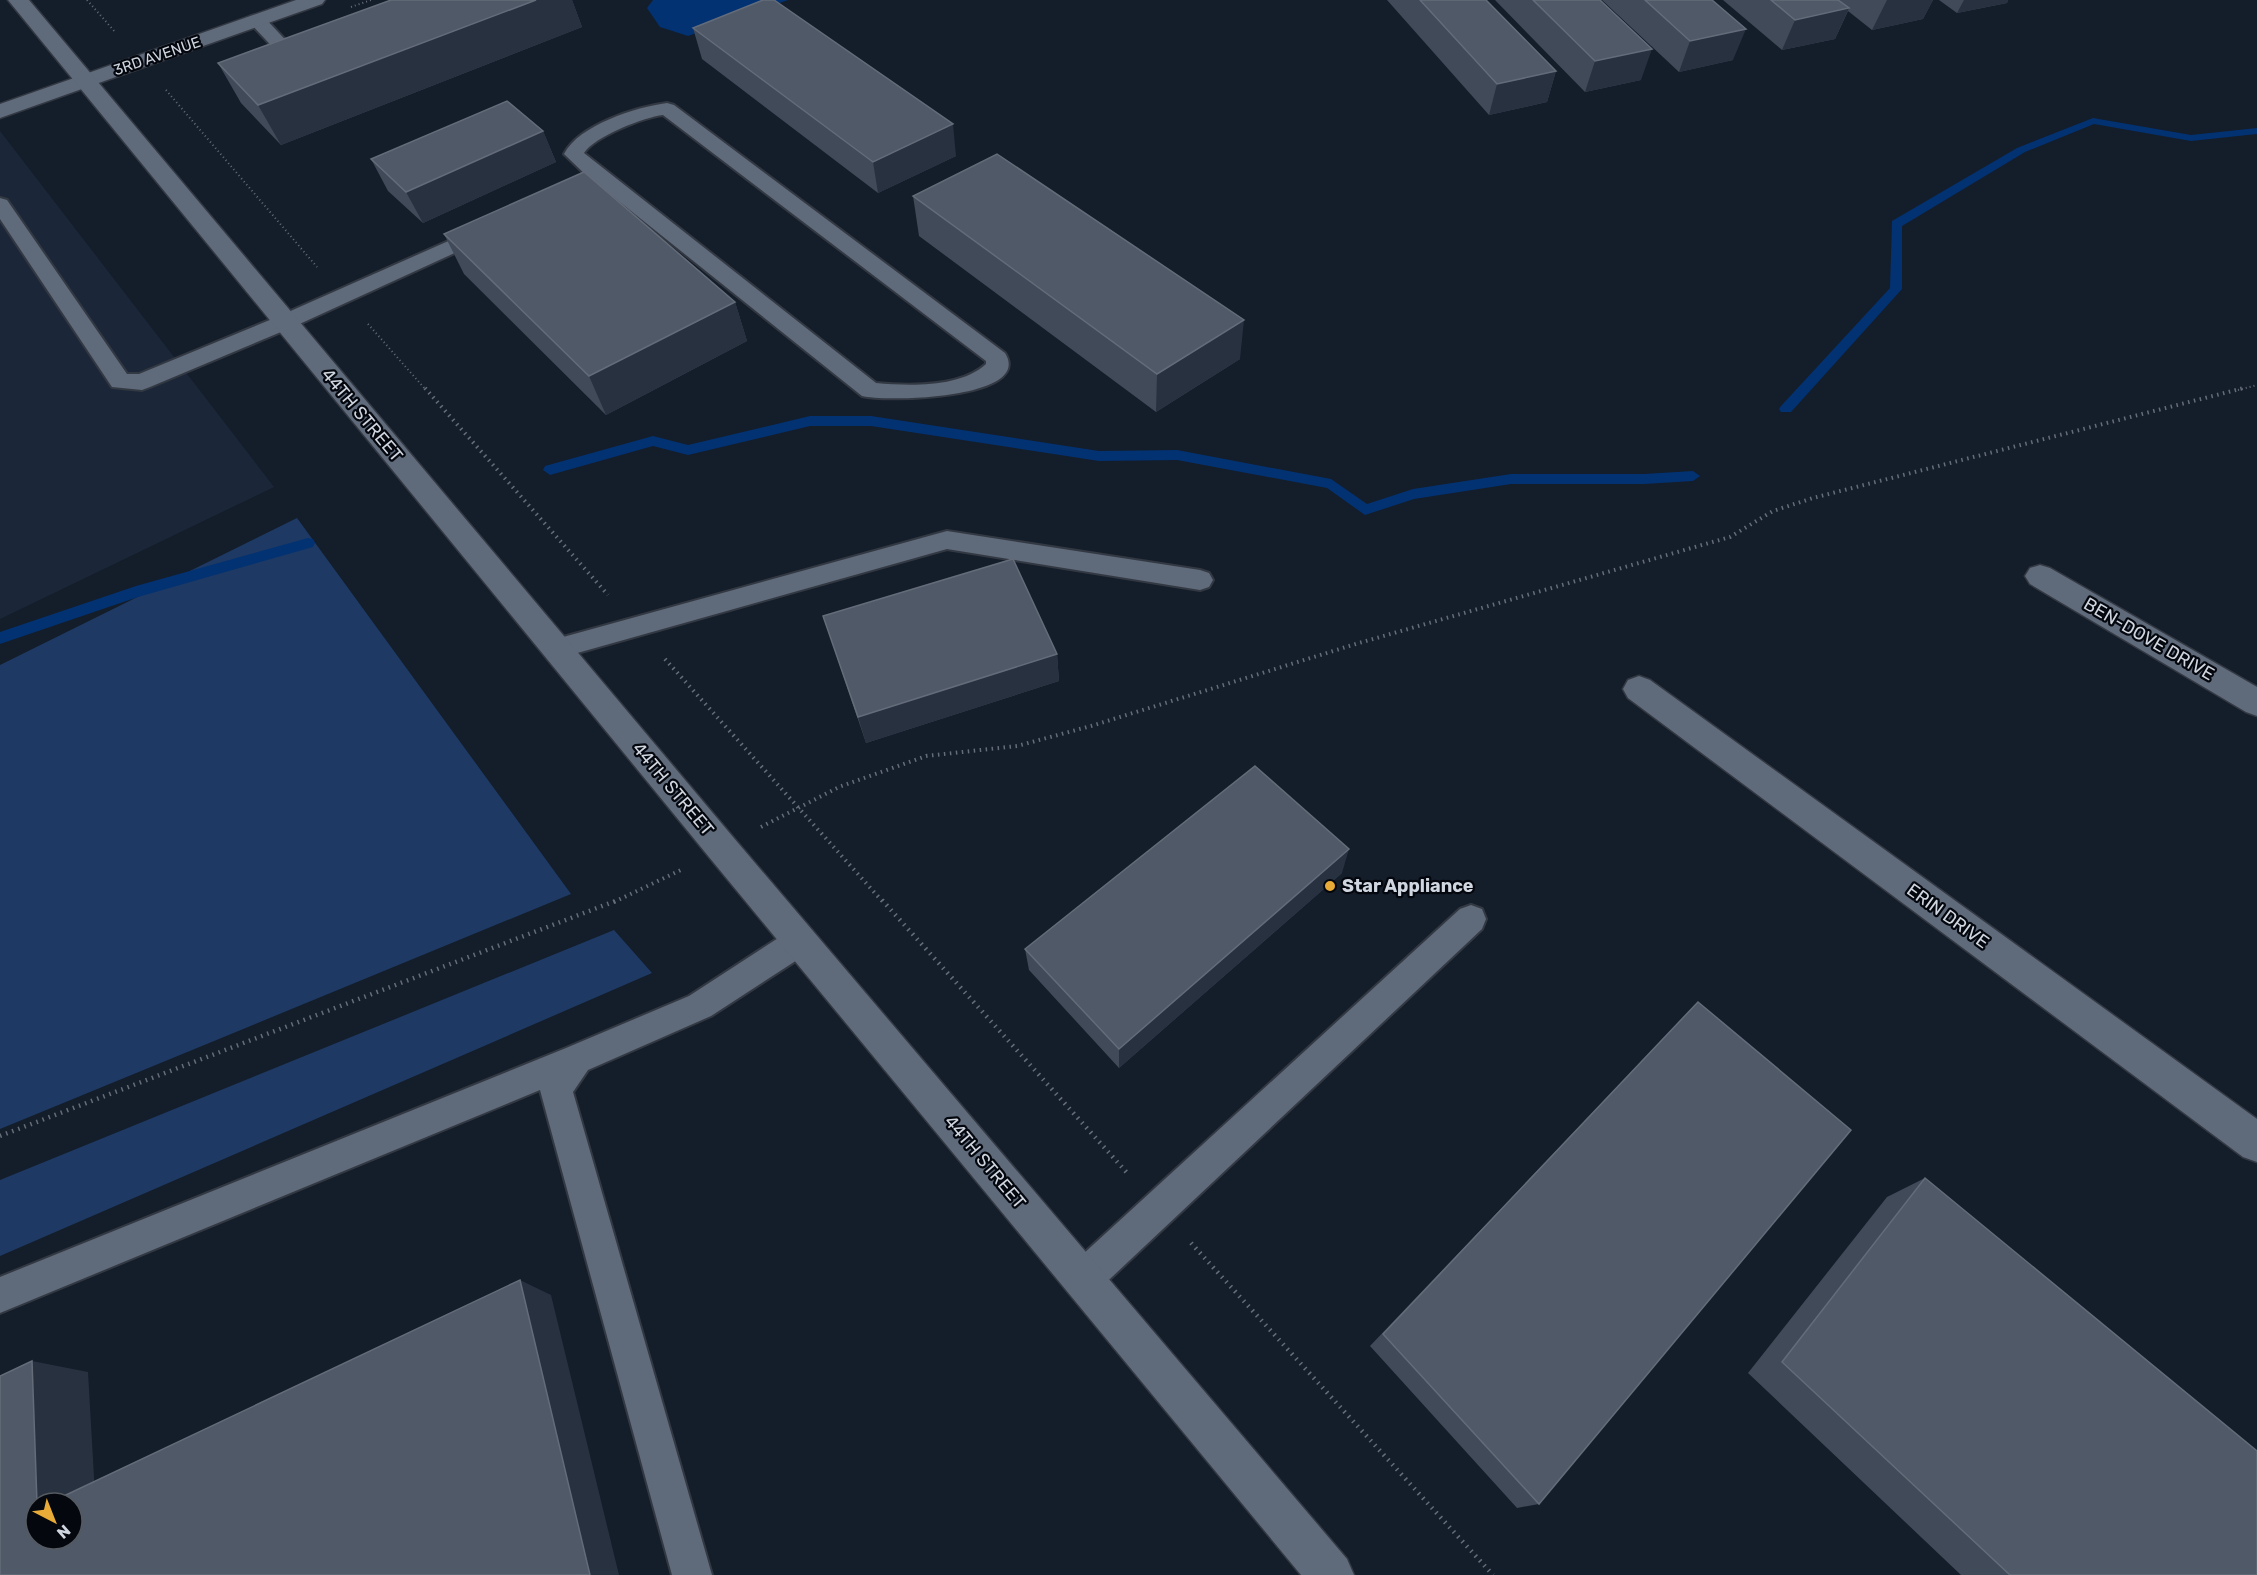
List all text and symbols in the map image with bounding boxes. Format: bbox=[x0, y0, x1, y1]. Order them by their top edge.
street label: 3RD AVENUE bbox=[111, 33, 203, 79]
street label: 44TH STREET bbox=[317, 364, 407, 466]
street label: BEN-DOVE DRIVE bbox=[2080, 593, 2218, 685]
street label: 44TH STREET bbox=[628, 738, 718, 840]
place label: Star Appliance bbox=[1342, 875, 1474, 897]
marker: Star Appliance bbox=[1323, 879, 1337, 893]
street label: ERIN DRIVE bbox=[1903, 879, 1993, 953]
street label: 44TH STREET bbox=[940, 1111, 1030, 1213]
north arrow bbox=[24, 1491, 84, 1551]
text: N bbox=[53, 1521, 74, 1543]

